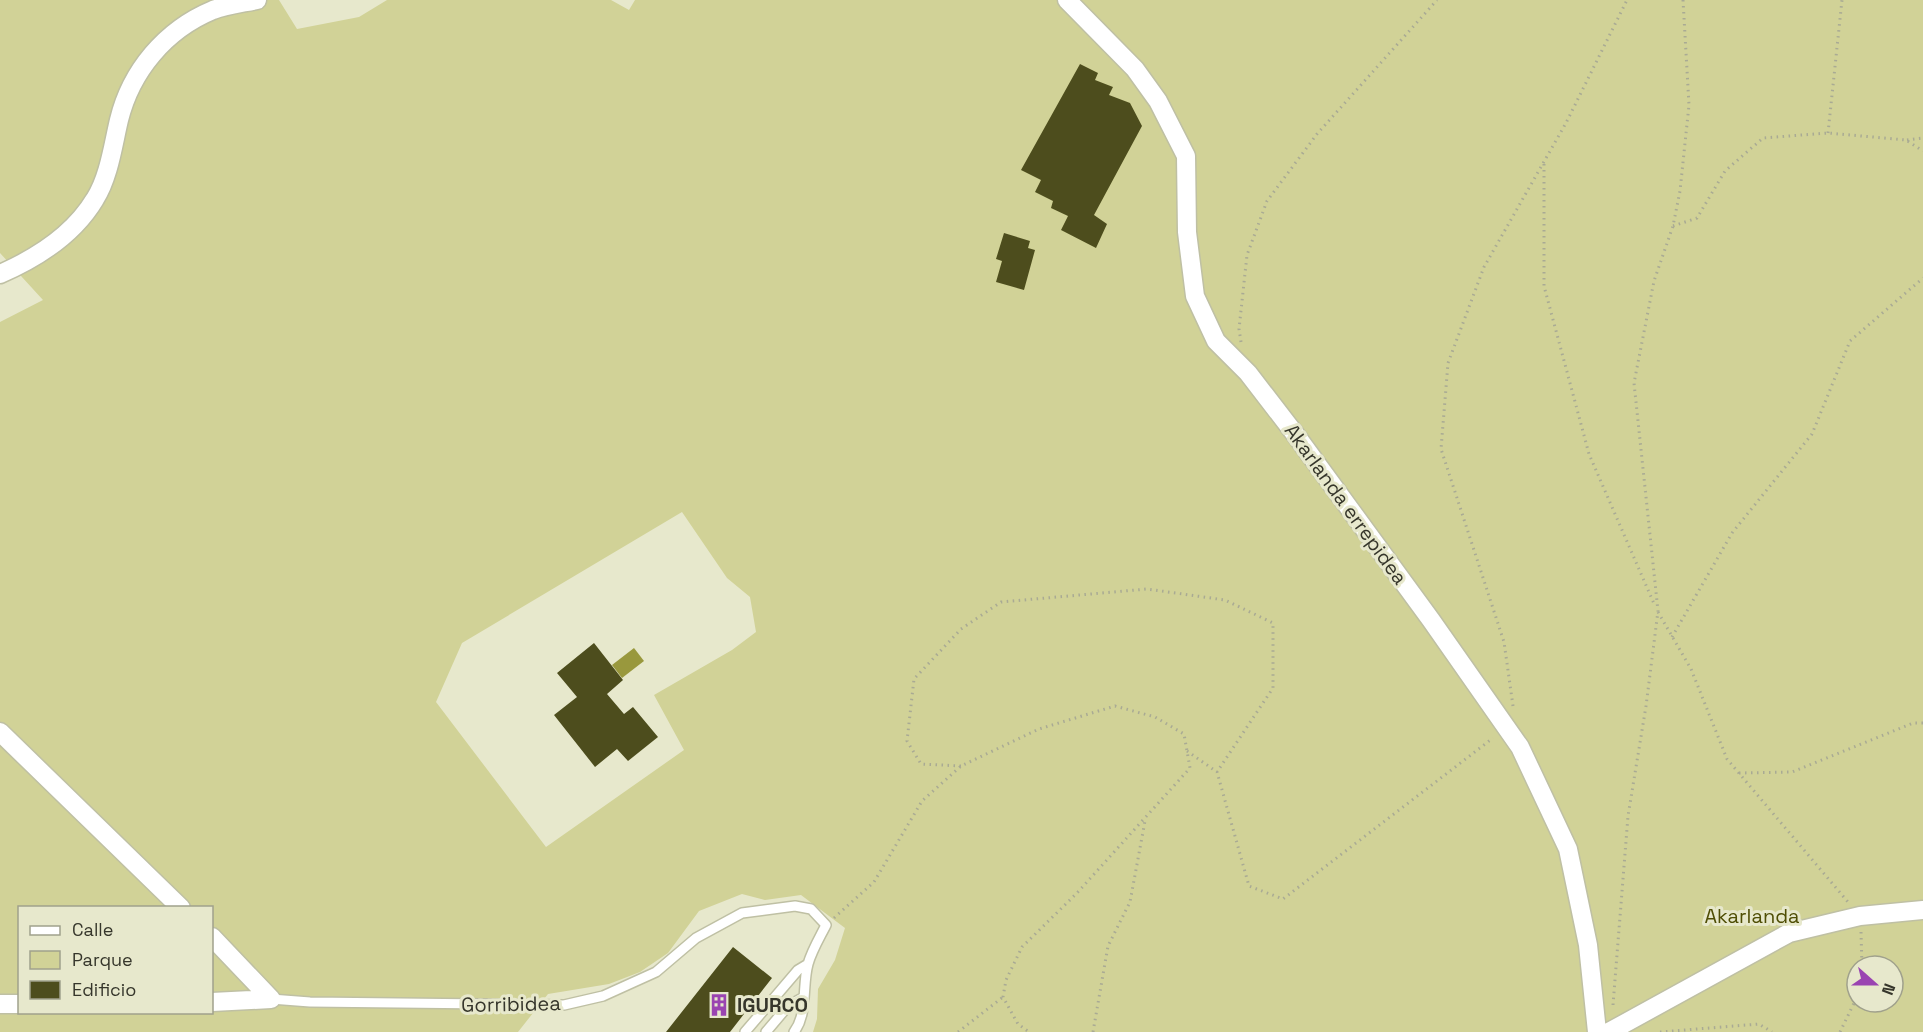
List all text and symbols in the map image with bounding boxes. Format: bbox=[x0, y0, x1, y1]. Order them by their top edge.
street label: Akarlanda errepidea bbox=[1279, 418, 1413, 590]
park label: Akarlanda bbox=[1704, 903, 1800, 929]
legend bbox=[18, 906, 213, 1014]
text: Calle bbox=[72, 918, 113, 941]
text: Parque bbox=[72, 948, 133, 971]
north arrow bbox=[1845, 954, 1905, 1014]
text: Edificio bbox=[72, 978, 136, 1001]
text: N bbox=[1877, 980, 1900, 998]
street label: Gorribidea bbox=[461, 990, 561, 1018]
building icon: IGURCO bbox=[706, 992, 732, 1018]
place label: IGURCO bbox=[737, 992, 808, 1018]

